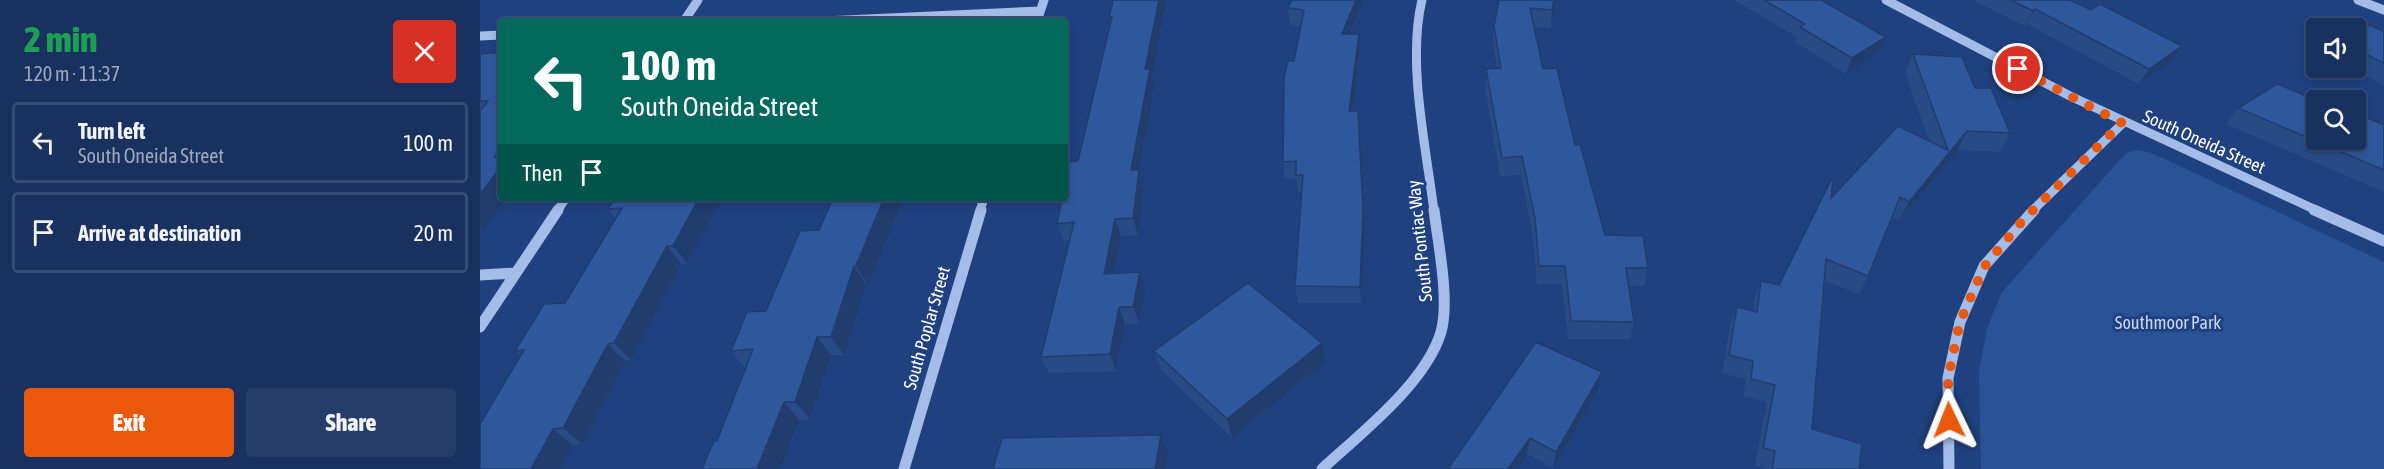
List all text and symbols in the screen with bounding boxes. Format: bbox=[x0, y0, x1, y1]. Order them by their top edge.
text: 2 min bbox=[24, 18, 98, 60]
map controls bbox=[2306, 18, 2366, 150]
button: sound bbox=[2306, 18, 2366, 78]
button: close bbox=[393, 20, 456, 83]
text: 100 m bbox=[621, 41, 716, 89]
icon: left bbox=[522, 42, 600, 120]
pin bbox=[1992, 43, 2043, 94]
icon: arrive bbox=[2001, 52, 2034, 85]
text: 120 m · 11:37 bbox=[24, 62, 120, 85]
button: search bbox=[2306, 90, 2366, 150]
text: South Oneida Street bbox=[621, 91, 818, 122]
street label: South Oneida Street bbox=[2140, 105, 2269, 178]
text: Turn left bbox=[78, 118, 145, 144]
icon: left bbox=[27, 126, 60, 159]
text: 100 m bbox=[403, 130, 453, 156]
text: South Oneida Street bbox=[78, 144, 224, 167]
icon: arrive bbox=[575, 156, 608, 189]
text: Then bbox=[522, 160, 563, 186]
street label: South Pontiac Way bbox=[1403, 179, 1436, 303]
icon: arrive bbox=[27, 216, 60, 249]
text: Arrive at destination bbox=[78, 220, 241, 246]
text: 20 m bbox=[413, 220, 453, 246]
street label: South Poplar Street bbox=[899, 264, 954, 392]
park label: Southmoor Park bbox=[2115, 312, 2221, 333]
button: Exit bbox=[24, 388, 234, 457]
button: Share bbox=[246, 388, 456, 457]
position arrow bbox=[1917, 388, 1981, 452]

